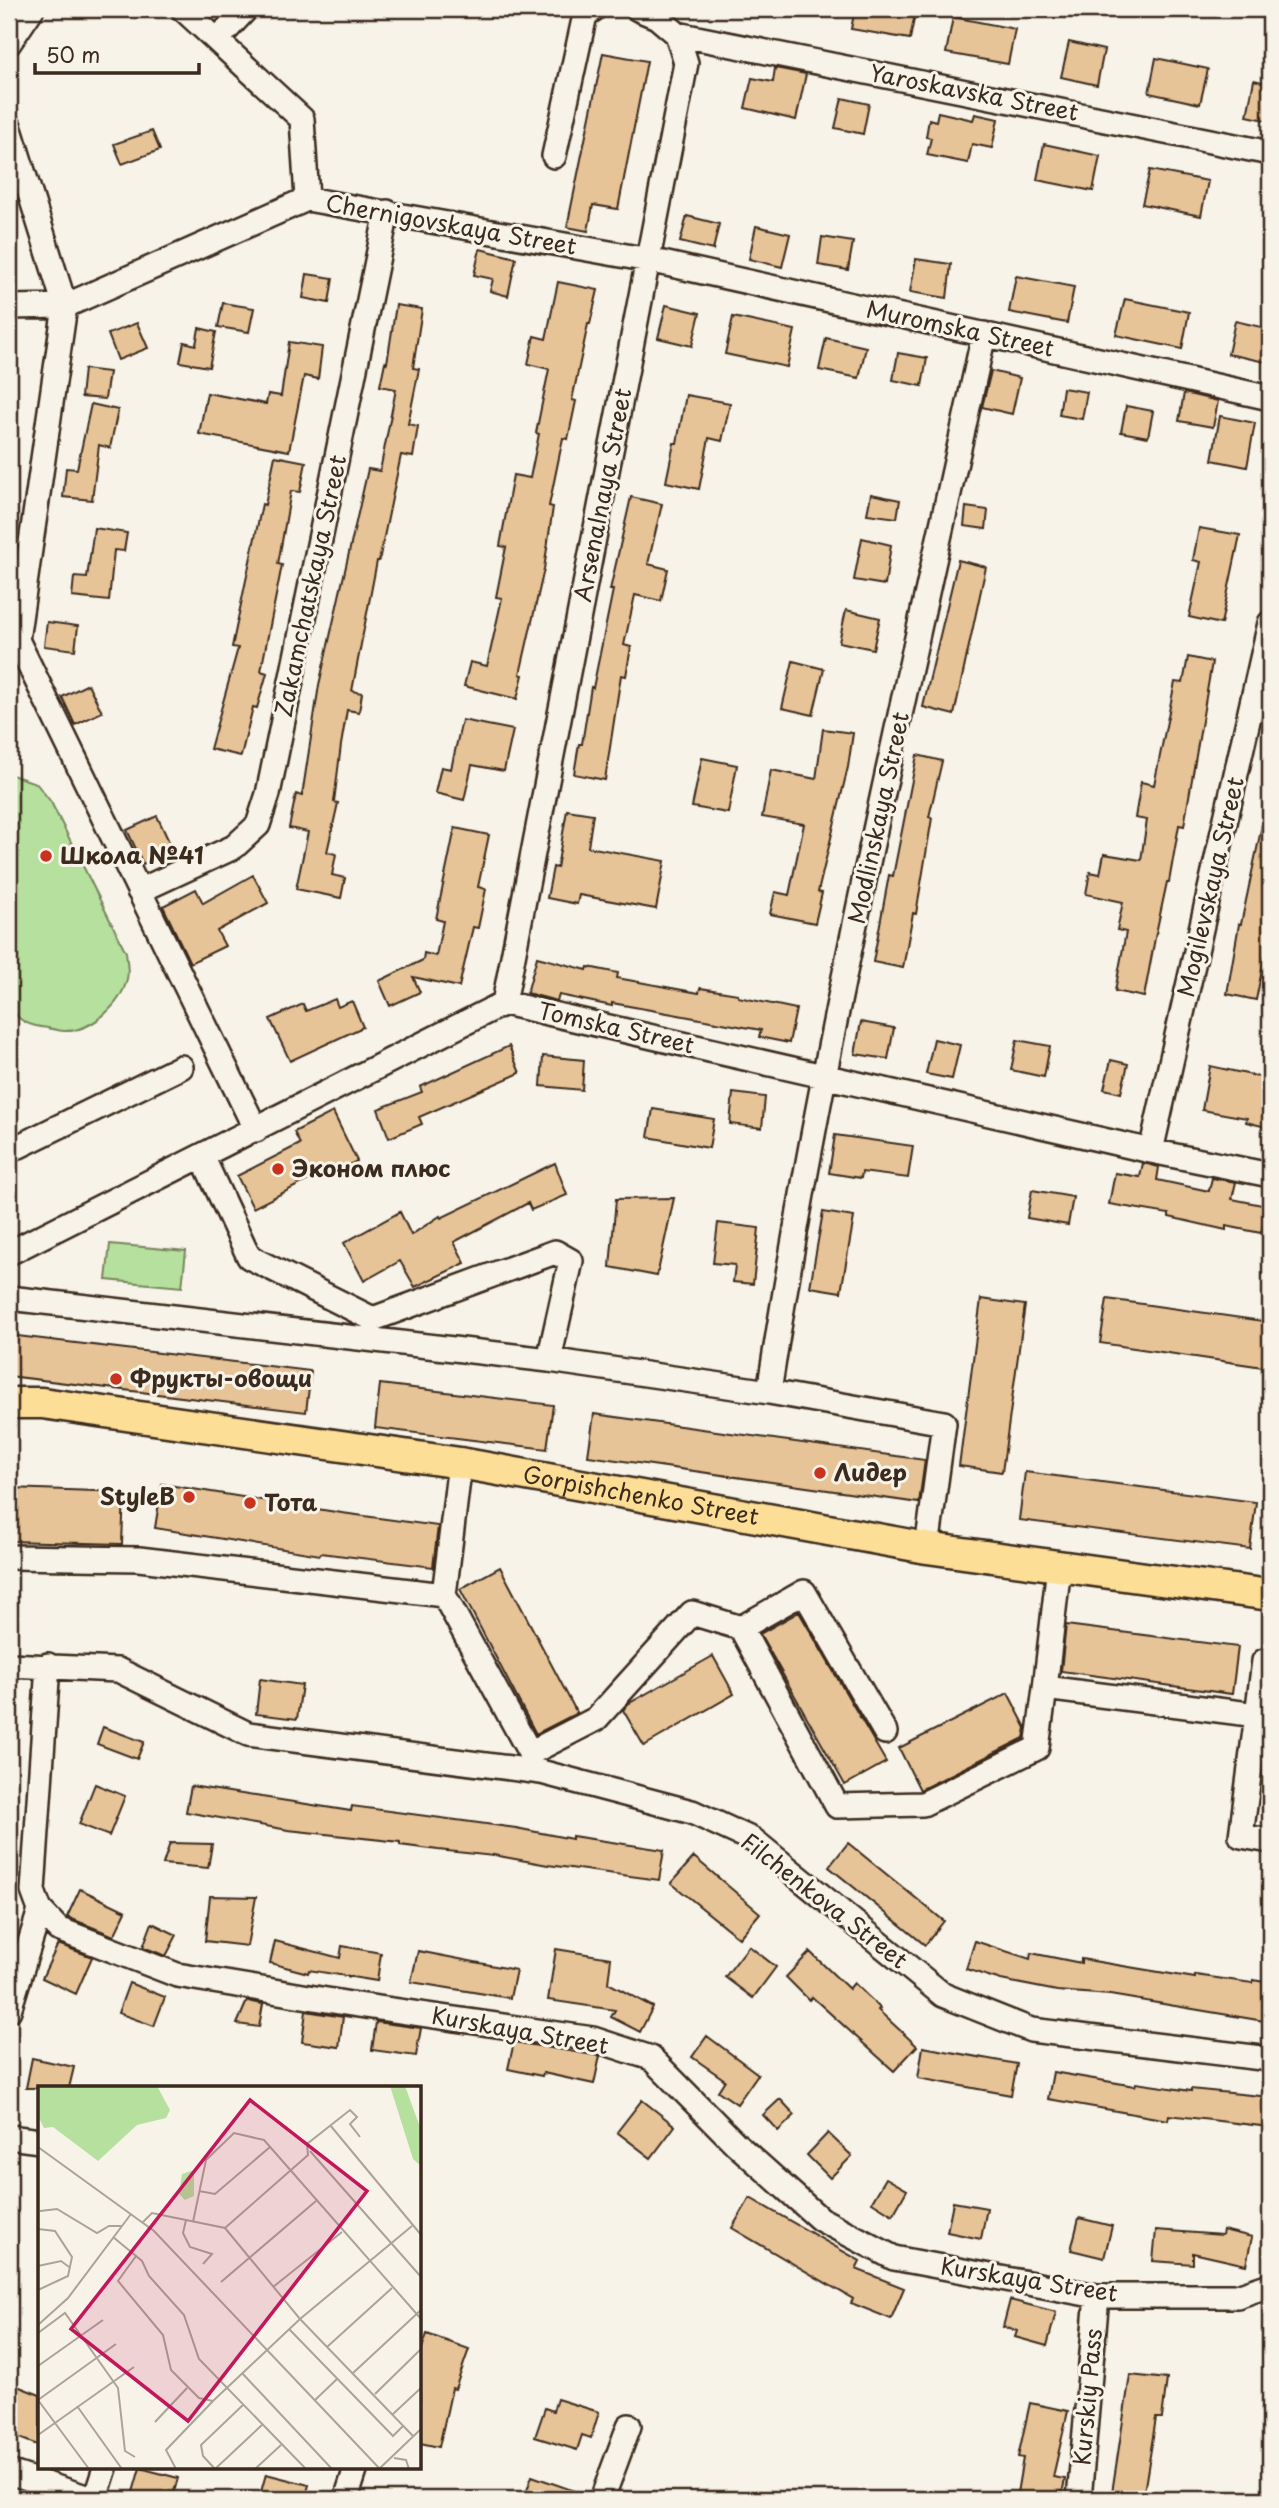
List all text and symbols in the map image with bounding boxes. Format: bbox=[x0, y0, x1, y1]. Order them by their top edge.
scale bar bbox=[35, 32, 200, 76]
text: 50 m bbox=[46, 38, 100, 70]
street label: Yaroskavska Street bbox=[867, 54, 1082, 129]
street label: Chernigovskaya Street bbox=[323, 184, 579, 263]
street label: Muromska Street bbox=[863, 291, 1057, 365]
street label: Arsenalnaya Street bbox=[564, 385, 639, 604]
street label: Zakamchatskaya Street bbox=[265, 452, 354, 720]
street label: Modlinskaya Street bbox=[838, 708, 917, 927]
street label: Mogilevskaya Street bbox=[1167, 773, 1252, 1000]
place label: Школа №41 bbox=[60, 837, 204, 872]
marker: Школа №41 bbox=[38, 848, 54, 864]
street label: Tomska Street bbox=[535, 992, 698, 1061]
place label: Эконом плюс bbox=[292, 1150, 451, 1185]
marker: Эконом плюс bbox=[270, 1161, 286, 1177]
place label: Фрукты-овощи bbox=[130, 1360, 312, 1395]
marker: Фрукты-овощи bbox=[108, 1371, 124, 1387]
place label: Лидер bbox=[834, 1454, 907, 1489]
street label: Gorpishchenko Street bbox=[520, 1456, 762, 1533]
marker: Лидер bbox=[812, 1465, 828, 1481]
place label: StyleB bbox=[100, 1478, 175, 1513]
place label: Тота bbox=[264, 1484, 318, 1519]
marker: StyleB bbox=[181, 1489, 197, 1505]
marker: Тота bbox=[242, 1495, 258, 1511]
street label: Filchenkova Street bbox=[734, 1823, 916, 1976]
street label: Kurskaya Street bbox=[429, 1997, 611, 2062]
inset map bbox=[38, 2086, 422, 2470]
street label: Kurskaya Street bbox=[938, 2247, 1120, 2310]
street label: Kurskiy Pass bbox=[1063, 2327, 1110, 2467]

